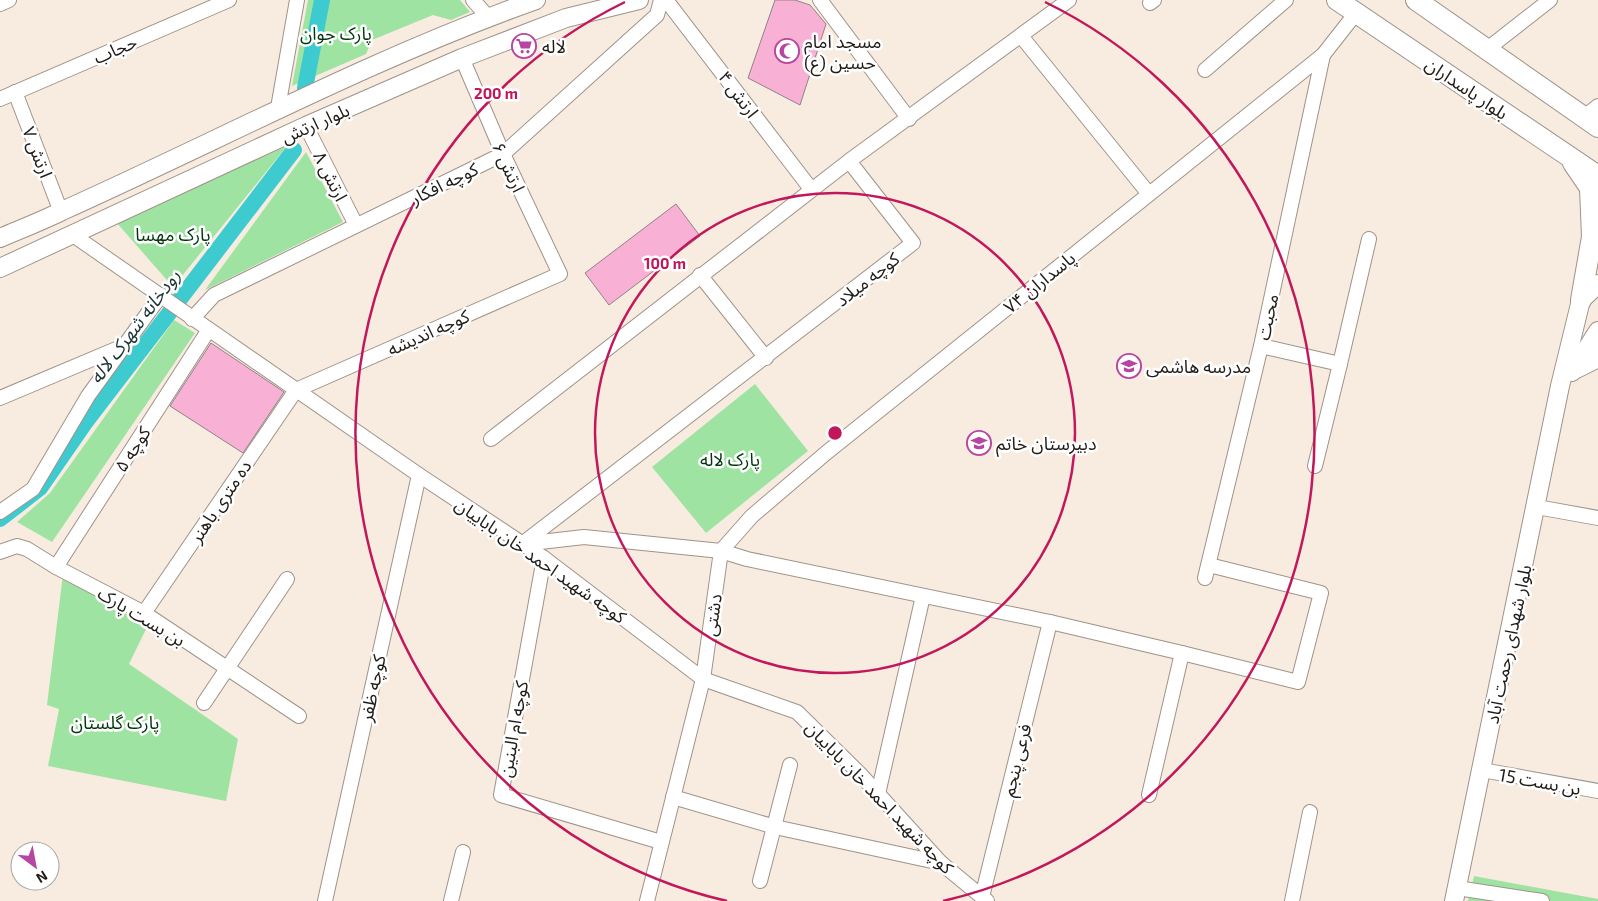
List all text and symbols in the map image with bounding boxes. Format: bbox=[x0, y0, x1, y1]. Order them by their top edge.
park label: پارک جوان bbox=[300, 22, 372, 45]
street label: حجاب bbox=[90, 30, 140, 68]
place label: مسجد امام حسین (ع) bbox=[804, 30, 882, 77]
supermarket icon: لاله bbox=[511, 33, 537, 59]
place label: لاله bbox=[542, 35, 566, 57]
mosque icon: مسجد امام حسین (ع) bbox=[774, 38, 800, 64]
street label: بلوار پاسداران bbox=[1421, 52, 1513, 125]
street label: ارتش ۴ bbox=[714, 66, 764, 122]
text: 200 m bbox=[474, 84, 518, 102]
street label: بلوار ارتش bbox=[278, 98, 353, 149]
street label: ارتش ۷ bbox=[17, 123, 58, 181]
street label: ارتش ۶ bbox=[487, 138, 530, 196]
street label: ارتش ۸ bbox=[308, 147, 353, 205]
street label: کوچه افکار bbox=[406, 157, 482, 210]
park label: پارک مهسا bbox=[135, 223, 211, 246]
street label: پاسداران ۷۴ bbox=[999, 246, 1080, 318]
street label: کوچه میلاد bbox=[831, 247, 904, 312]
text: 100 m bbox=[644, 254, 686, 272]
water label: رودخانه شهرک لاله bbox=[84, 264, 185, 388]
street label: محبت bbox=[1251, 292, 1283, 342]
street label: کوچه اندیشه bbox=[384, 304, 473, 361]
school or university icon: مدرسه هاشمی bbox=[1116, 353, 1142, 379]
place label: مدرسه هاشمی bbox=[1146, 355, 1251, 378]
street label: کوچه ۵ bbox=[109, 422, 156, 476]
centre of rings bbox=[826, 424, 844, 442]
school or university icon: دبیرستان خاتم bbox=[966, 430, 992, 456]
place label: دبیرستان خاتم bbox=[996, 432, 1096, 457]
park label: پارک لاله bbox=[700, 448, 760, 471]
street label: ده متری باهنر bbox=[184, 456, 256, 548]
street label: کوچه شهید احمد خان باباییان bbox=[451, 493, 631, 629]
street label: بلوار شهدای رحمت آباد bbox=[1480, 563, 1537, 726]
street label: بن بست پارک bbox=[94, 581, 190, 652]
street label: دشتی bbox=[698, 592, 727, 638]
street label: کوچه ظفر bbox=[354, 652, 391, 724]
street label: کوچه ام البنین bbox=[494, 679, 536, 780]
park label: پارک گلستان bbox=[71, 711, 159, 734]
street label: کوچه شهید احمد خان باباییان bbox=[801, 716, 959, 879]
street label: فرعی پنجم bbox=[996, 721, 1039, 799]
street label: بن بست 15 bbox=[1497, 763, 1583, 800]
north arrow bbox=[10, 841, 60, 891]
text: N bbox=[33, 868, 51, 887]

